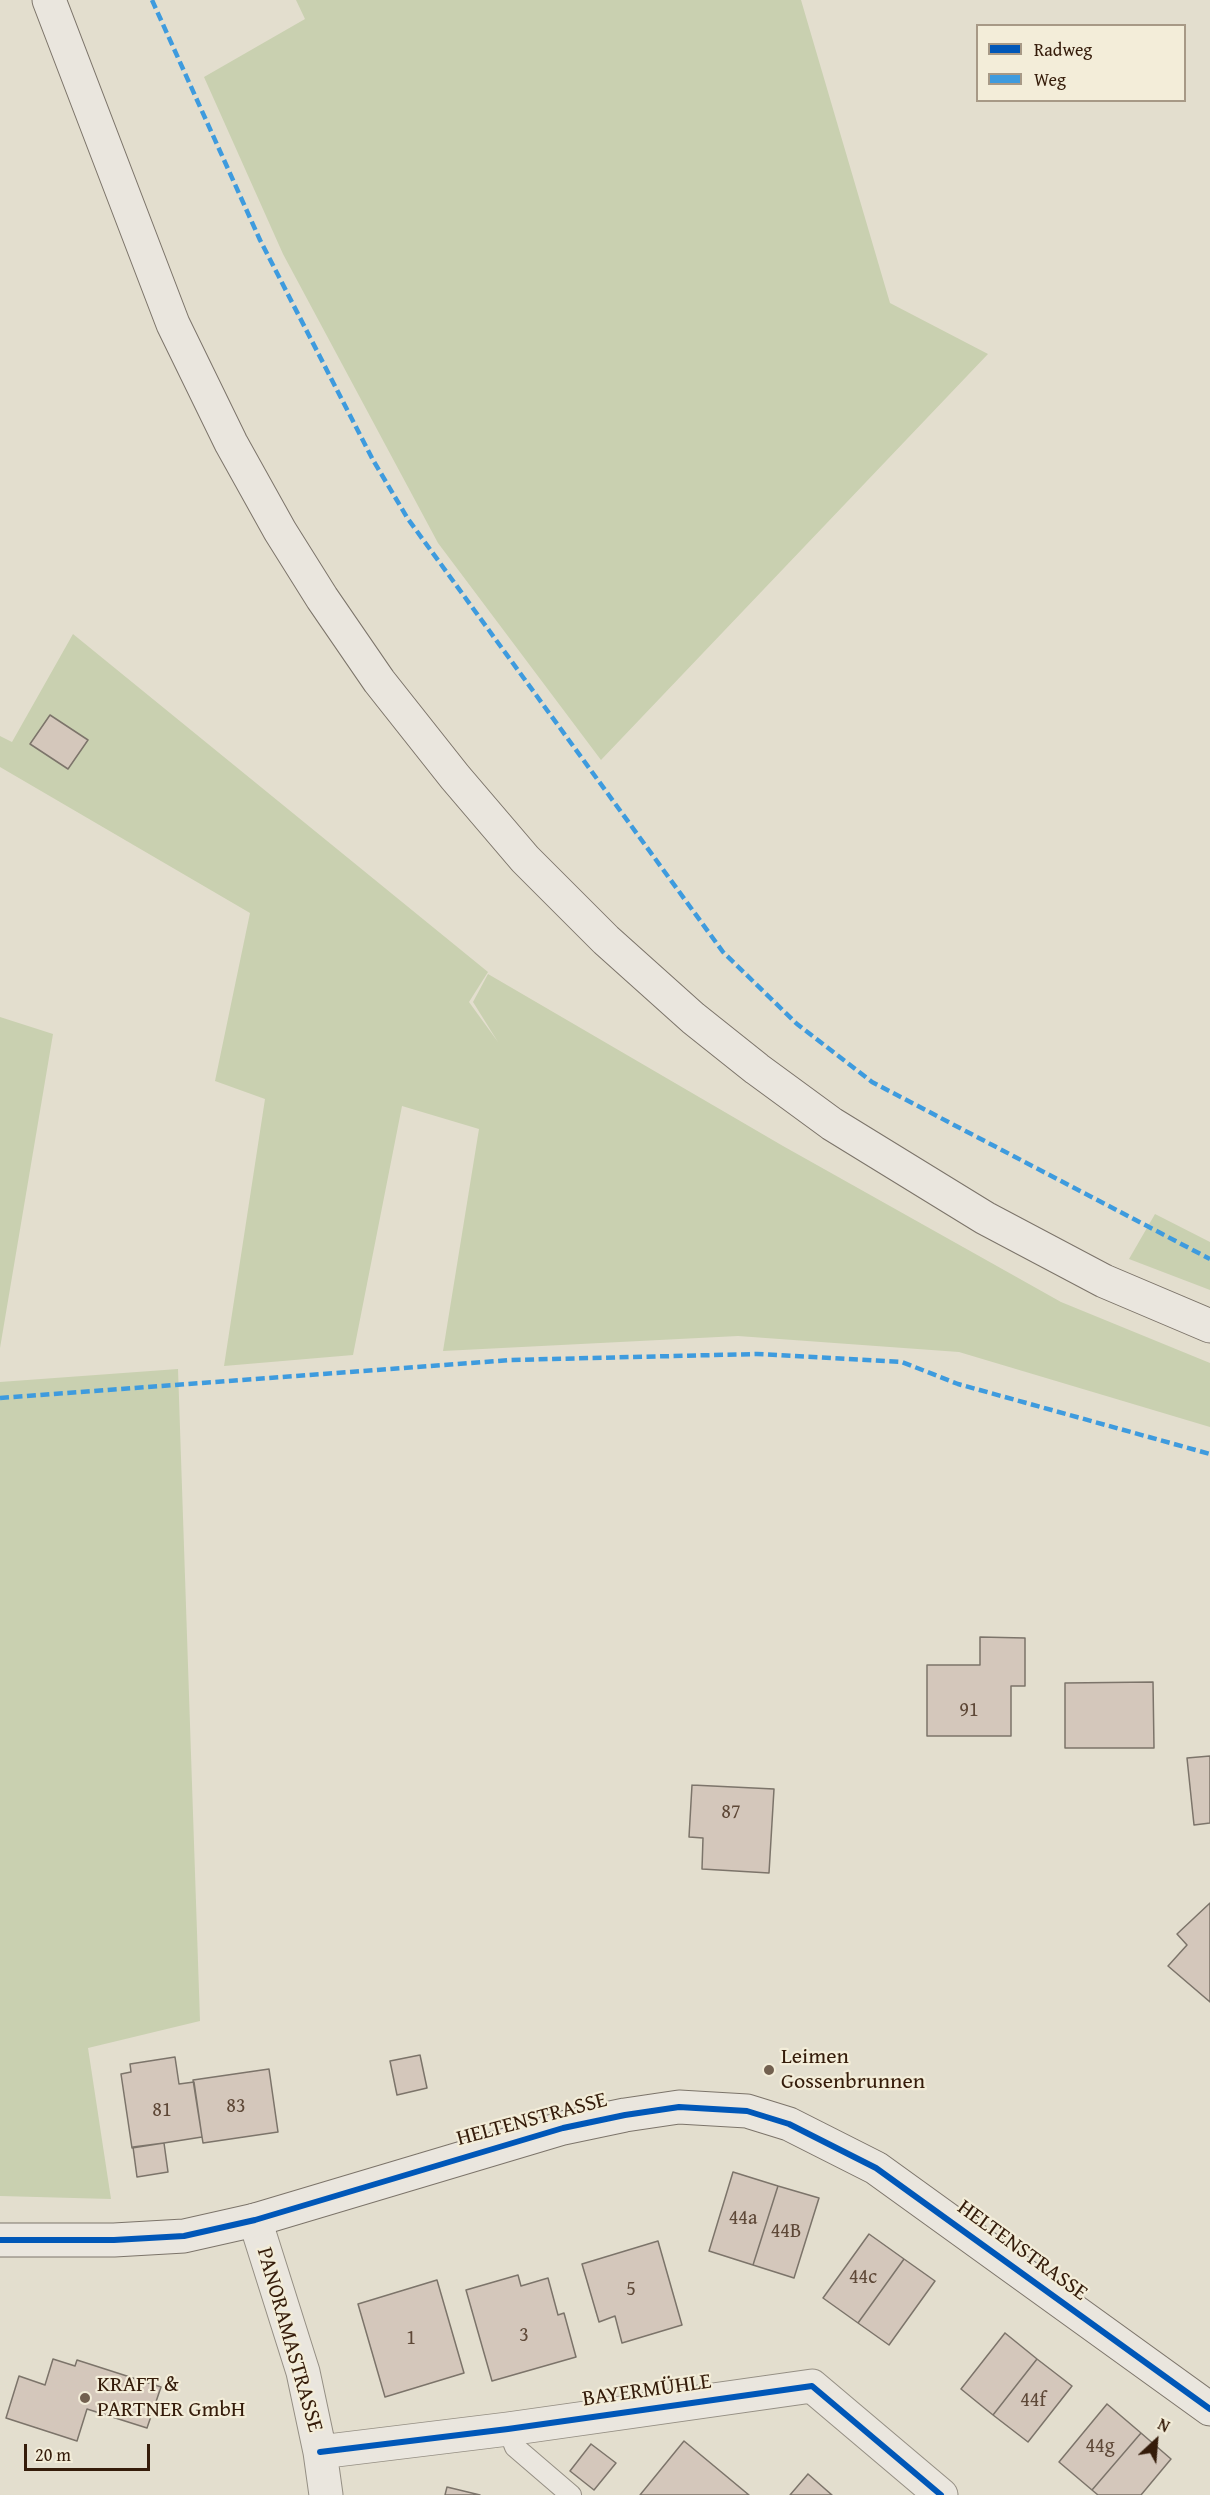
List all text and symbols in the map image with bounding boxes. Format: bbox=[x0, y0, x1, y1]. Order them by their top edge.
legend bbox=[976, 24, 1186, 102]
text: Radweg bbox=[1034, 36, 1092, 63]
text: Weg bbox=[1034, 66, 1066, 93]
house number: 91 bbox=[959, 1699, 979, 1723]
house number: 87 bbox=[721, 1801, 741, 1825]
place label: Leimen Gossenbrunnen bbox=[781, 2044, 925, 2096]
marker: Leimen Gossenbrunnen bbox=[762, 2063, 776, 2077]
street label: HELTENSTRASSE bbox=[454, 2087, 610, 2153]
house number: 83 bbox=[226, 2095, 246, 2119]
house number: 81 bbox=[152, 2099, 172, 2123]
street label: HELTENSTRASSE bbox=[952, 2195, 1092, 2307]
house number: 44a bbox=[729, 2207, 757, 2231]
house number: 44B bbox=[771, 2220, 801, 2244]
street label: PANORAMASTRASSE bbox=[250, 2245, 328, 2435]
house number: 44c bbox=[849, 2266, 877, 2290]
house number: 5 bbox=[626, 2278, 636, 2302]
house number: 3 bbox=[519, 2324, 529, 2348]
house number: 1 bbox=[406, 2327, 416, 2351]
street label: BAYERMÜHLE bbox=[581, 2369, 713, 2413]
place label: KRAFT & PARTNER GmbH bbox=[97, 2372, 245, 2424]
house number: 44f bbox=[1020, 2389, 1046, 2413]
marker: KRAFT & PARTNER GmbH bbox=[78, 2391, 92, 2405]
north arrow bbox=[1126, 2411, 1186, 2471]
text: N bbox=[1154, 2412, 1174, 2438]
scale bar bbox=[27, 2432, 153, 2470]
house number: 44g bbox=[1085, 2435, 1115, 2459]
text: 20 m bbox=[35, 2441, 71, 2468]

